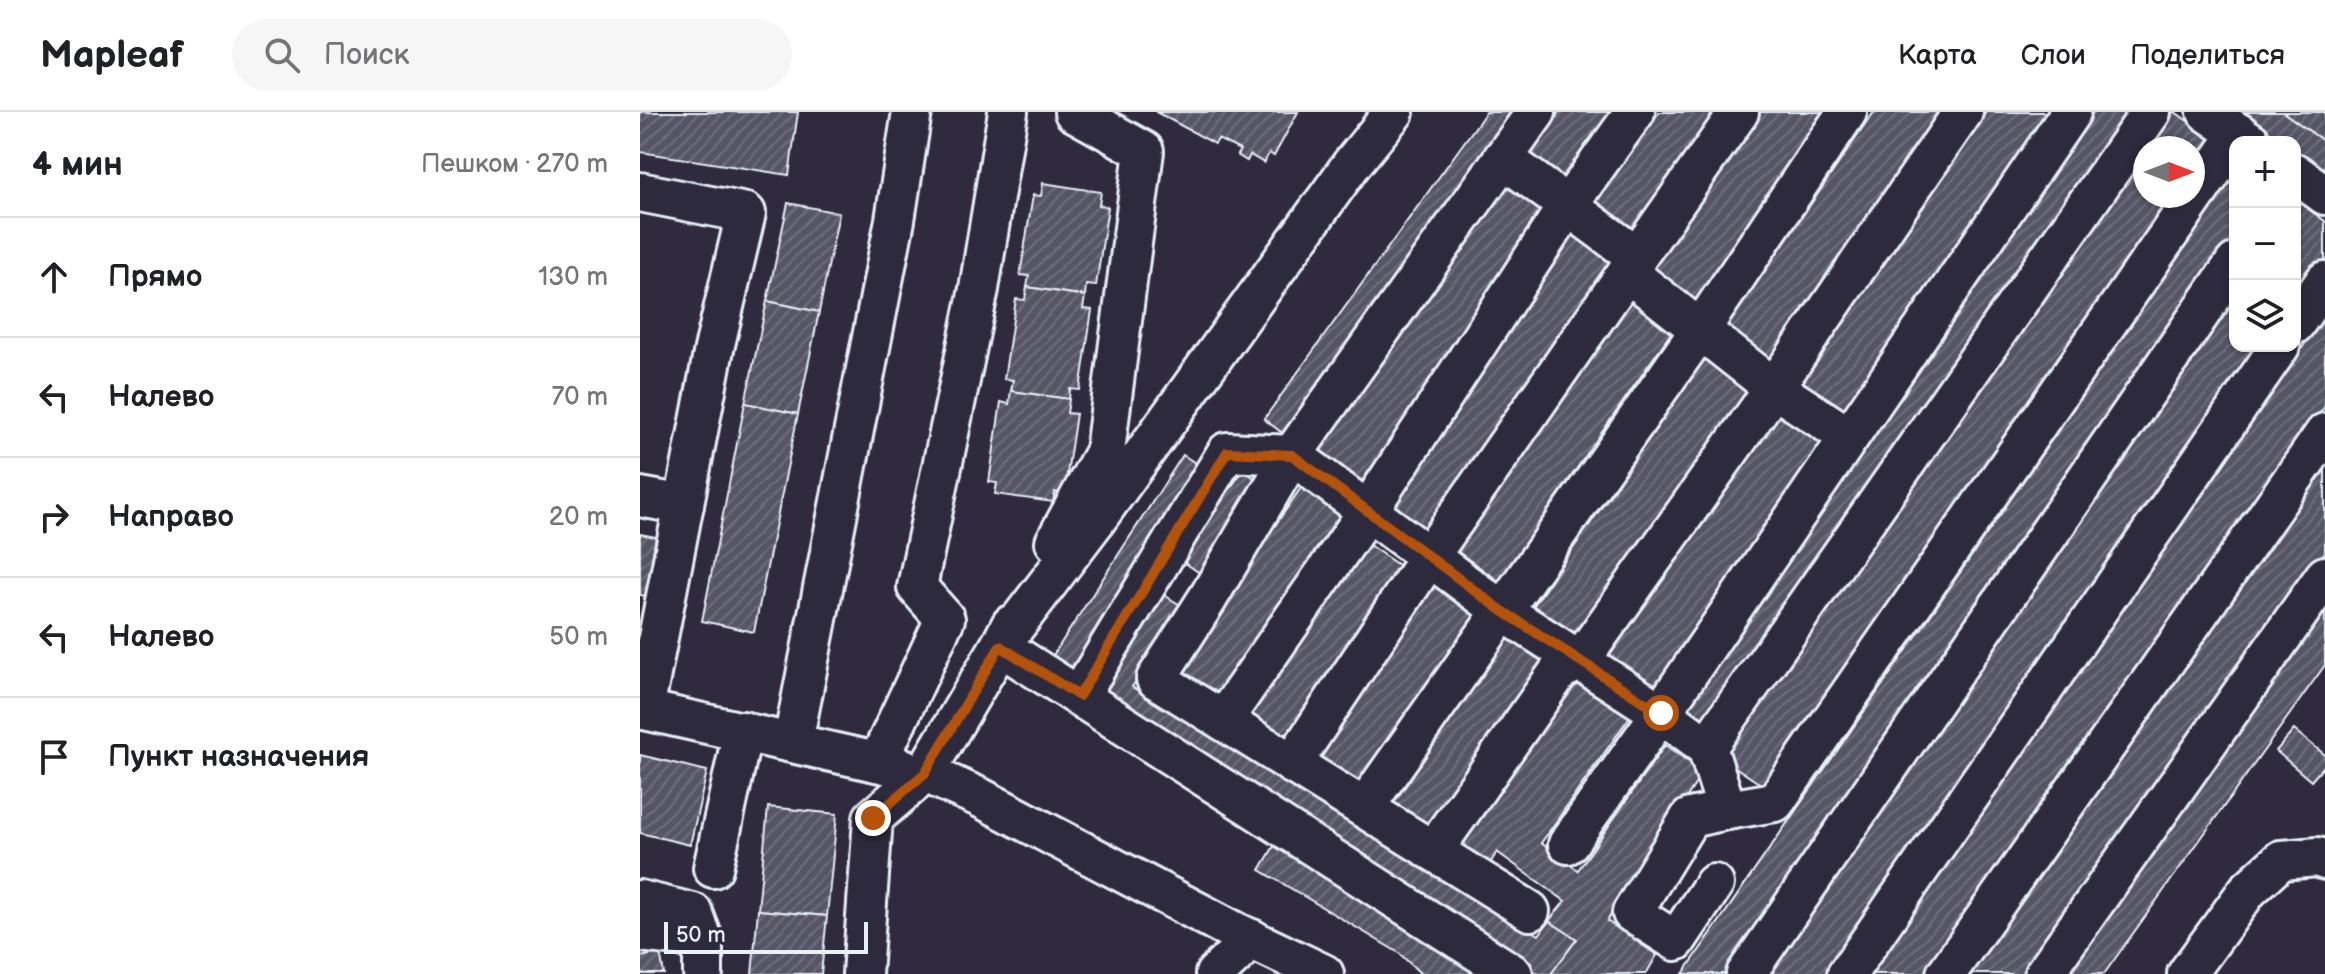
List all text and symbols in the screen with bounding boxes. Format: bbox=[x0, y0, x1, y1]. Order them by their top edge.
search box bbox=[232, 19, 792, 91]
text: Mapleaf bbox=[40, 33, 184, 78]
icon: search bbox=[260, 33, 304, 77]
text: Поиск bbox=[324, 37, 409, 73]
text: Карта bbox=[1898, 39, 1977, 72]
text: Слои bbox=[2021, 39, 2086, 72]
text: Поделиться bbox=[2130, 39, 2285, 72]
north arrow bbox=[2133, 136, 2205, 208]
map controls bbox=[2229, 136, 2301, 352]
button: + bbox=[2229, 136, 2301, 208]
text: 4 мин bbox=[32, 144, 123, 185]
text: Пешком · 270 m bbox=[421, 149, 608, 180]
button: − bbox=[2229, 208, 2301, 280]
icon: ahead bbox=[32, 255, 76, 299]
text: Прямо bbox=[108, 259, 202, 295]
text: 130 m bbox=[538, 262, 608, 293]
button: layers bbox=[2229, 280, 2301, 352]
icon: left bbox=[32, 375, 76, 419]
text: Налево bbox=[108, 379, 214, 415]
text: 70 m bbox=[551, 382, 608, 413]
icon: right bbox=[32, 495, 76, 539]
text: Направо bbox=[108, 499, 234, 535]
text: 20 m bbox=[549, 502, 608, 533]
icon: left bbox=[32, 615, 76, 659]
text: Налево bbox=[108, 619, 214, 655]
text: 50 m bbox=[549, 622, 608, 653]
route start bbox=[1643, 695, 1679, 731]
icon: arrive bbox=[32, 735, 76, 779]
text: Пункт назначения bbox=[108, 739, 369, 775]
route end bbox=[855, 800, 891, 836]
scale bar bbox=[664, 918, 868, 954]
text: 50 m bbox=[676, 922, 726, 949]

